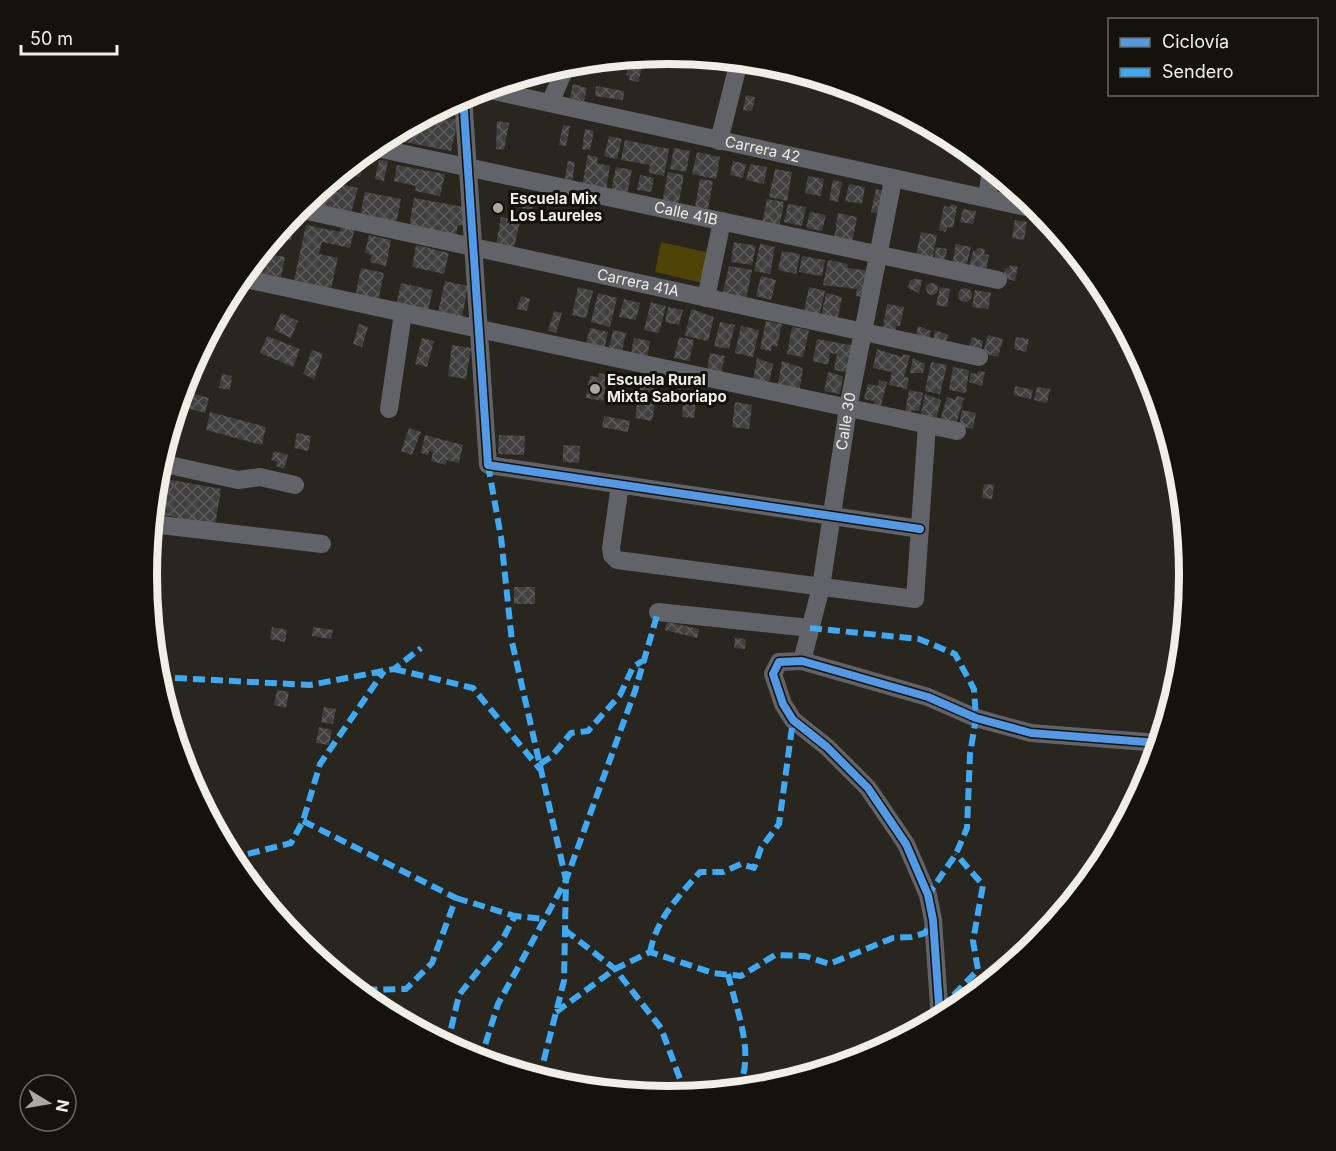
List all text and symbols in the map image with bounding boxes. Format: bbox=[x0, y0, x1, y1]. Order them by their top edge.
scale bar bbox=[21, 18, 117, 56]
legend bbox=[1108, 18, 1318, 96]
text: 50 m bbox=[30, 28, 73, 49]
text: Ciclovía bbox=[1162, 31, 1229, 52]
text: Sendero bbox=[1162, 61, 1233, 82]
street label: Carrera 42 bbox=[723, 132, 802, 166]
place label: Escuela Mix Los Laureles bbox=[510, 189, 602, 225]
street label: Calle 41B bbox=[652, 197, 720, 229]
marker: Escuela Mix Los Laureles bbox=[491, 201, 505, 215]
street label: Carrera 41A bbox=[595, 264, 681, 301]
place label: Escuela Rural Mixta Saboriapo bbox=[607, 370, 727, 406]
marker: Escuela Rural Mixta Saboriapo bbox=[588, 382, 602, 396]
street label: Calle 30 bbox=[832, 391, 860, 451]
north arrow bbox=[18, 1073, 78, 1133]
text: N bbox=[52, 1098, 74, 1114]

